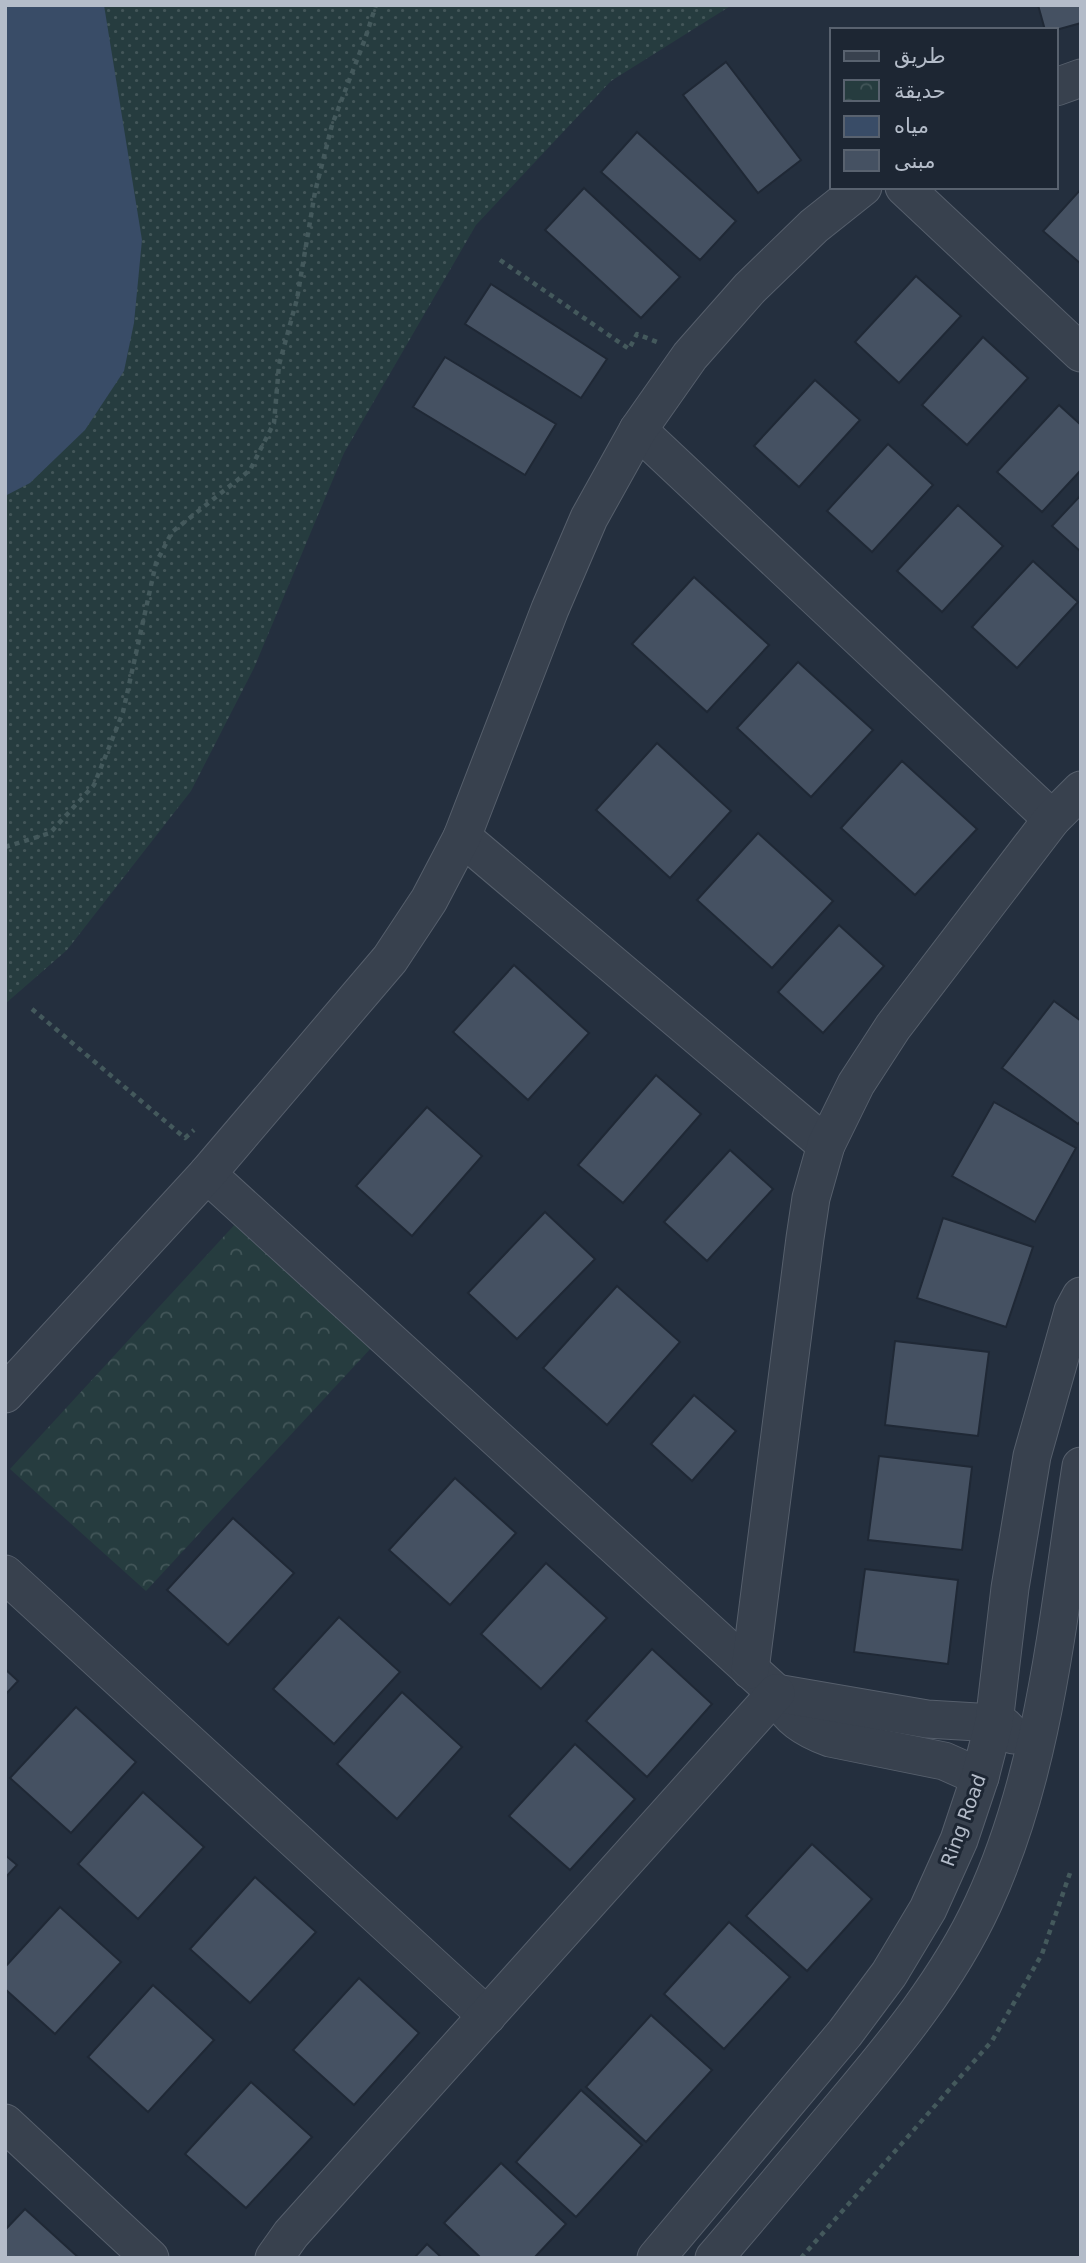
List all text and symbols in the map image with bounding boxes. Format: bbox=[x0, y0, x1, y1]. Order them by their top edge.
legend bbox=[830, 28, 1058, 189]
text: طريق bbox=[894, 44, 946, 68]
text: حديقة bbox=[894, 79, 946, 103]
text: مياه bbox=[894, 114, 929, 138]
text: مبنى bbox=[894, 149, 935, 173]
street label: Ring Road bbox=[936, 1771, 990, 1869]

